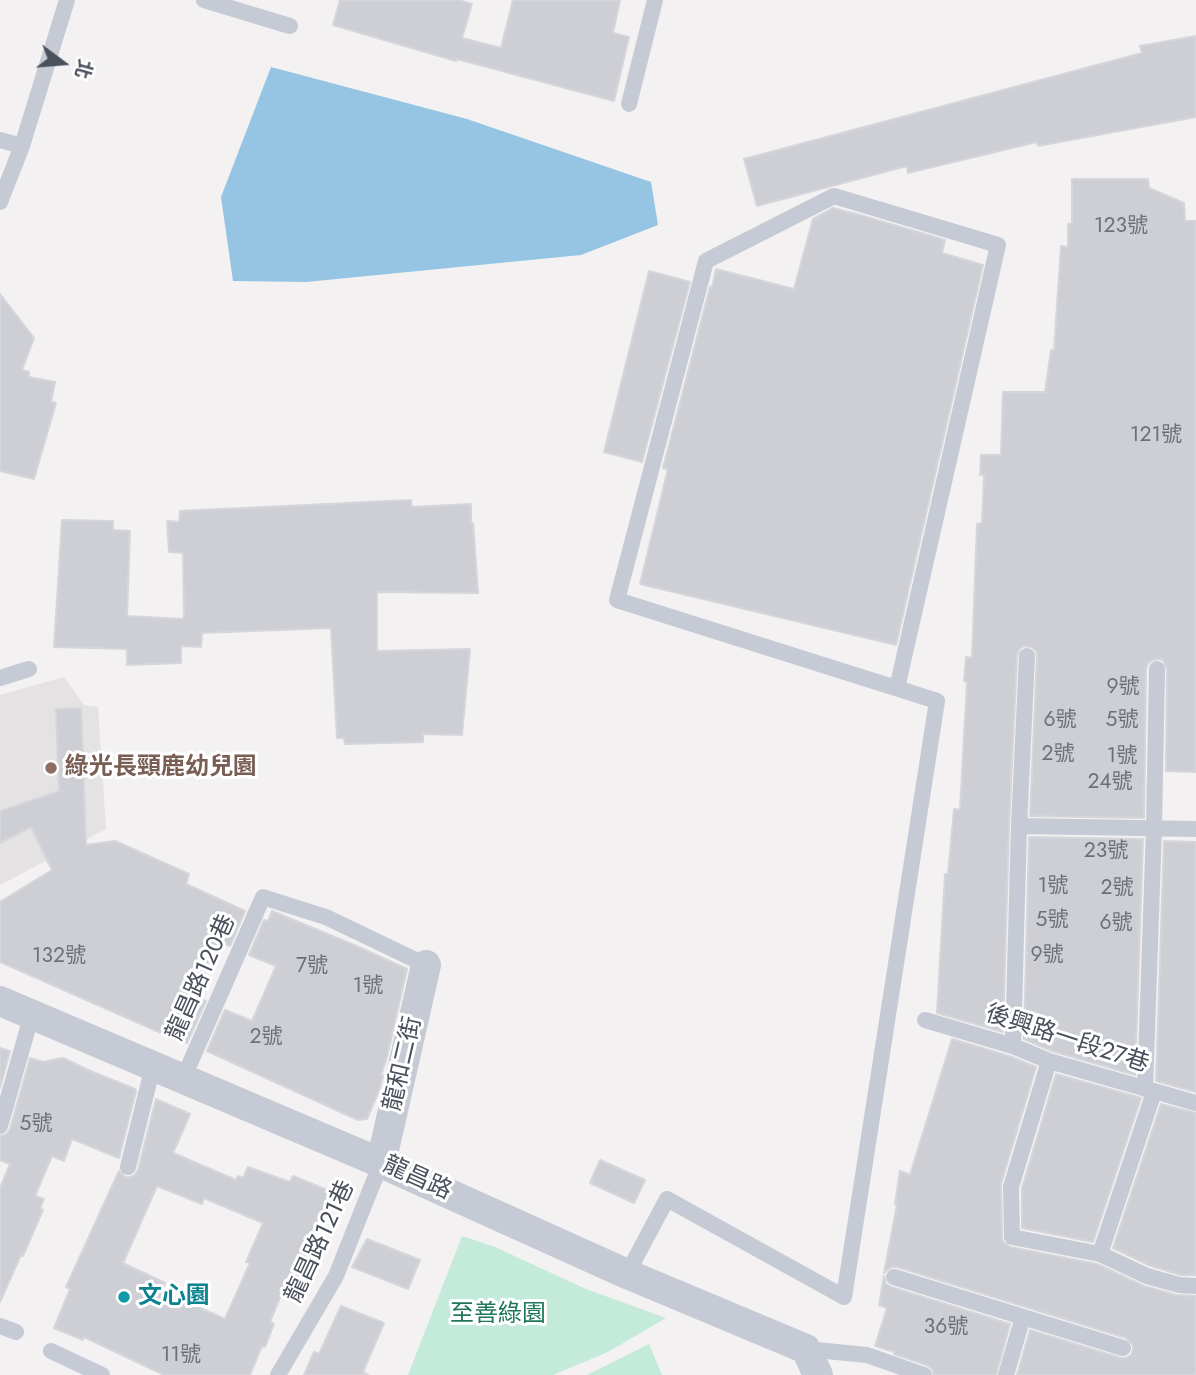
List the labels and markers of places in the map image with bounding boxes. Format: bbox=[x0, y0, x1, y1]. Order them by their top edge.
place label: 綠光長頸鹿幼兒園 bbox=[65, 754, 257, 782]
marker: 綠光長頸鹿幼兒園 bbox=[43, 760, 59, 776]
place label: 文心園 bbox=[138, 1283, 210, 1311]
marker: 文心園 bbox=[116, 1289, 132, 1305]

